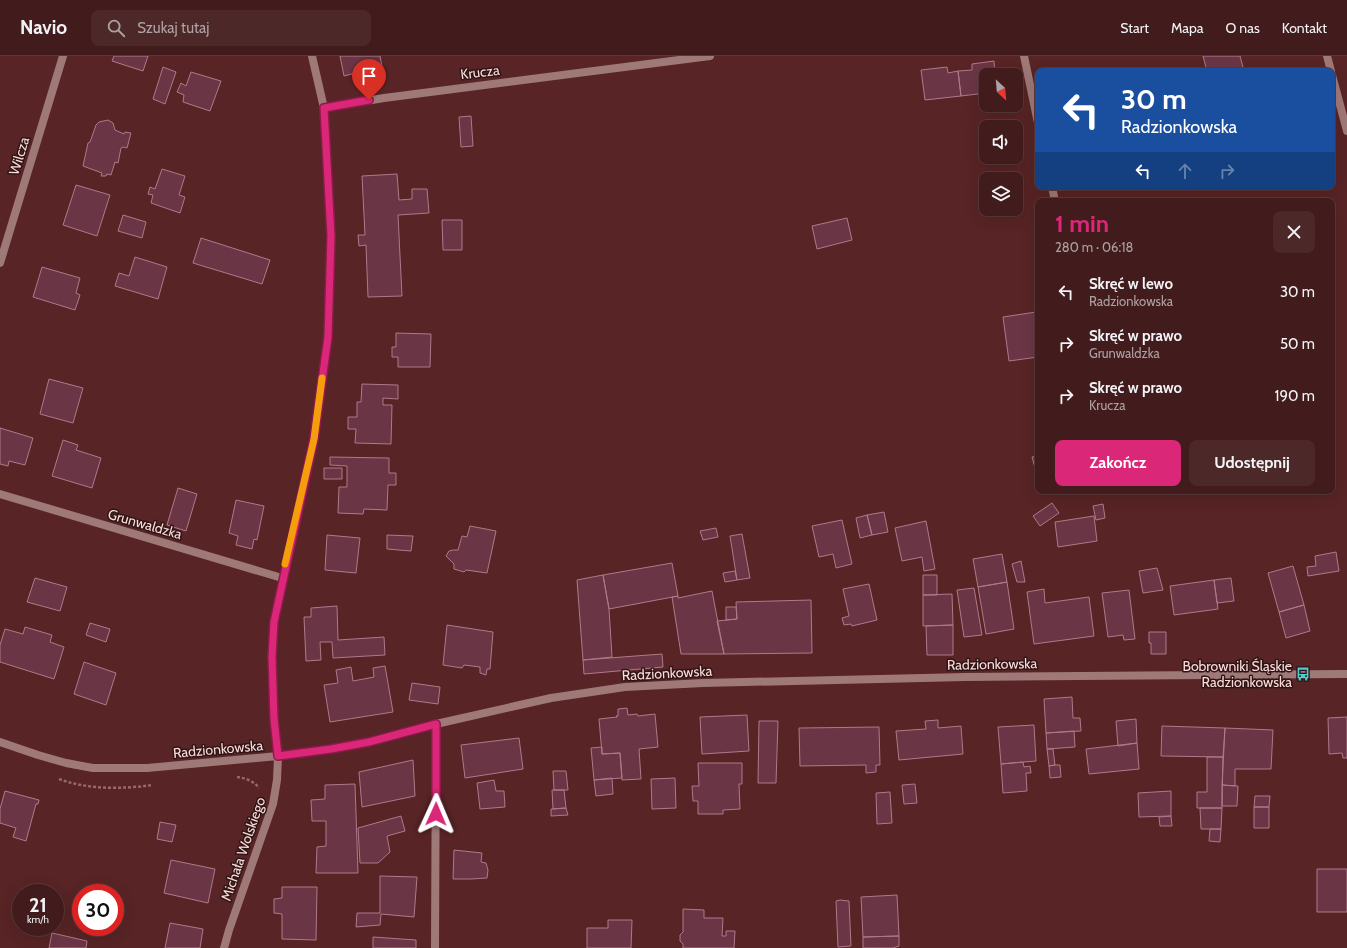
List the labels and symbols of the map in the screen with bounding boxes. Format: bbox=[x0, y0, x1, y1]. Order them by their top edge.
pin bbox=[352, 59, 386, 100]
street label: Krucza bbox=[459, 61, 501, 83]
north arrow bbox=[979, 68, 1023, 112]
street label: Wilcza bbox=[5, 134, 33, 177]
street label: Grunwaldzka bbox=[106, 505, 184, 543]
street label: Radzionkowska bbox=[947, 654, 1038, 674]
place label: Bobrowniki Śląskie Radzionkowska bbox=[1183, 657, 1292, 691]
street label: Radzionkowska bbox=[621, 662, 713, 684]
bus stop icon: Bobrowniki Śląskie Radzionkowska bbox=[1295, 666, 1311, 682]
street label: Radzionkowska bbox=[172, 736, 264, 762]
position arrow bbox=[415, 793, 457, 835]
street label: Michała Wolskiego bbox=[217, 794, 269, 903]
speed limit sign: 30 bbox=[72, 884, 124, 936]

